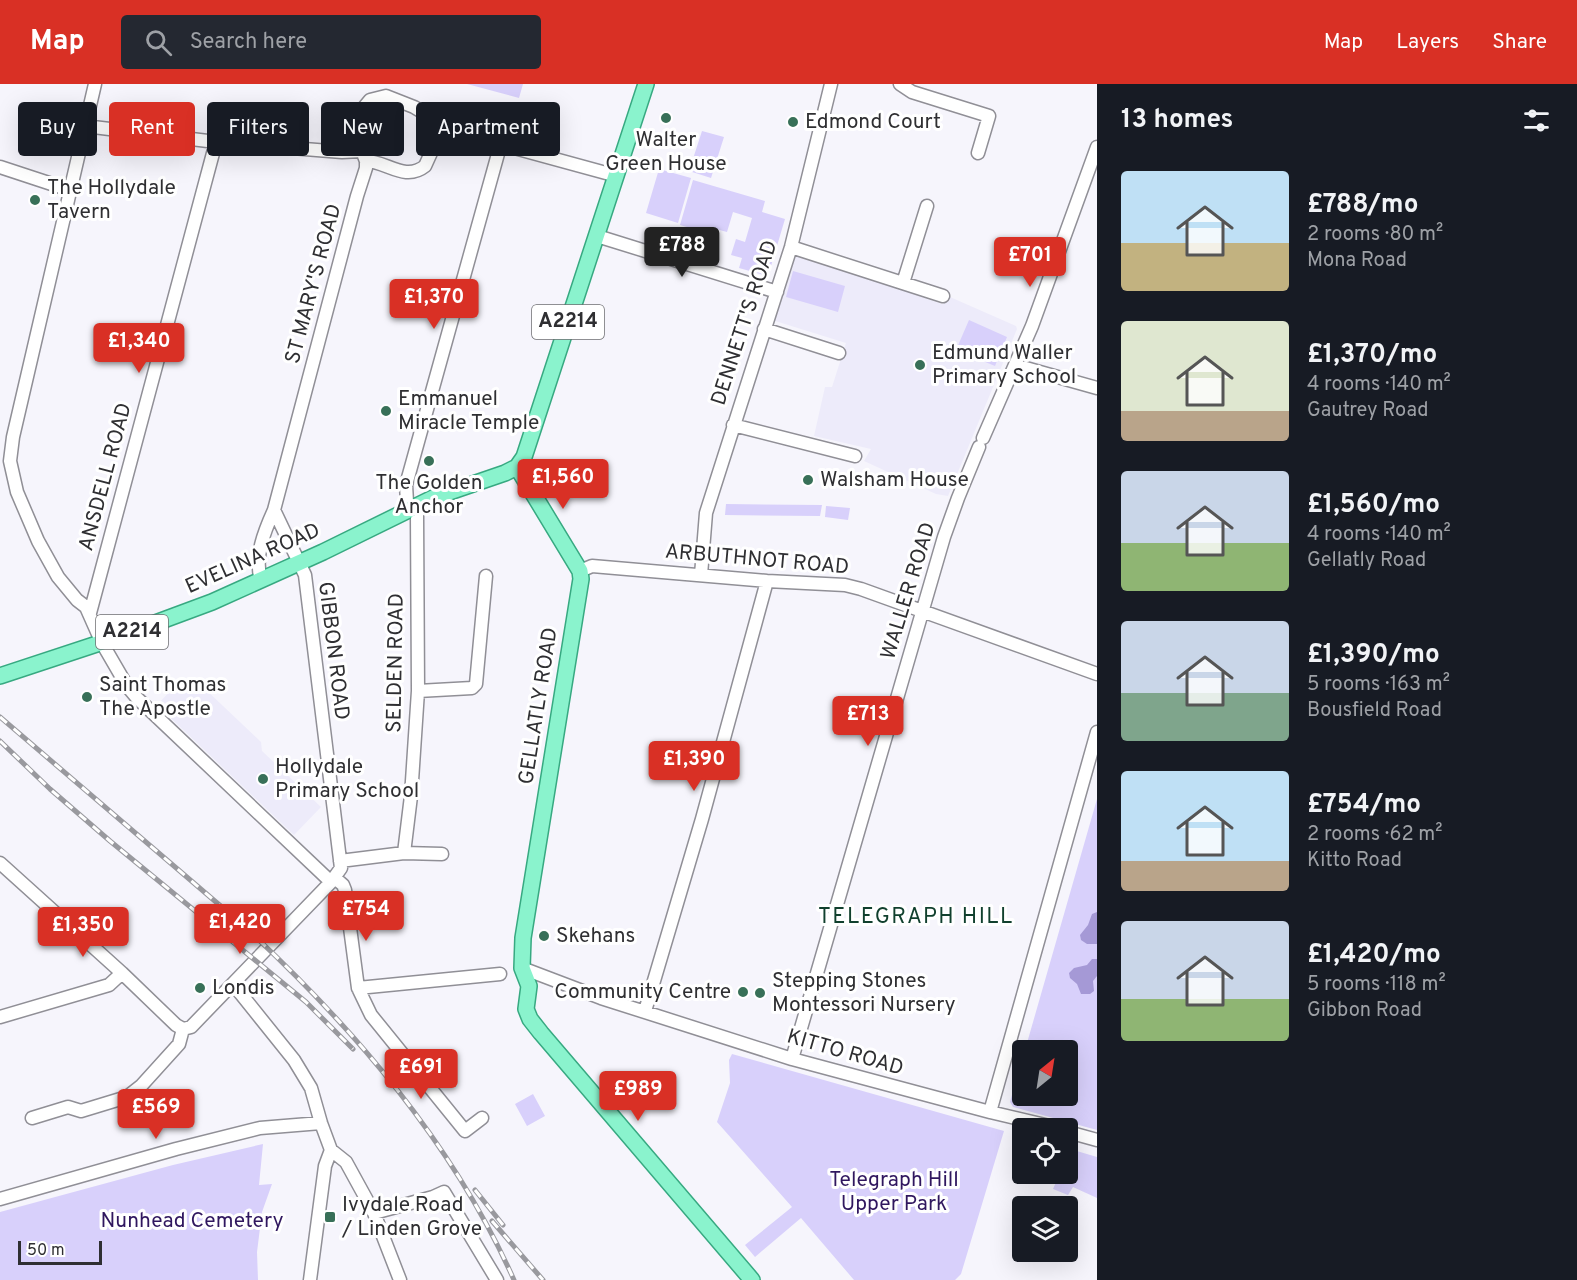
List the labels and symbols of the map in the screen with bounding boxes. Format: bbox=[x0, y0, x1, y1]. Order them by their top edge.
place label: Edmond Court bbox=[805, 109, 941, 136]
marker: Walter Green House bbox=[659, 111, 673, 125]
marker: Edmond Court bbox=[786, 115, 800, 129]
place label: Walter Green House bbox=[605, 127, 727, 178]
place label: The Hollydale Tavern bbox=[47, 175, 176, 226]
marker: The Hollydale Tavern bbox=[28, 193, 42, 207]
street label: ST MARY'S ROAD bbox=[280, 201, 348, 367]
pin: £788 bbox=[646, 227, 718, 278]
street label: DENNETT'S ROAD bbox=[706, 237, 784, 409]
pin: £701 bbox=[994, 237, 1066, 288]
pin: £1,370 bbox=[385, 279, 483, 330]
road number: A2214 bbox=[532, 305, 604, 339]
pin: £1,340 bbox=[90, 323, 188, 374]
place label: Edmund Waller Primary School bbox=[932, 340, 1076, 391]
marker: Edmund Waller Primary School bbox=[913, 358, 927, 372]
place label: Emmanuel Miracle Temple bbox=[398, 386, 539, 437]
street label: ANSDELL ROAD bbox=[73, 400, 139, 554]
marker: Emmanuel Miracle Temple bbox=[379, 404, 393, 418]
marker: The Golden Anchor bbox=[422, 454, 436, 468]
pin: £1,560 bbox=[514, 459, 612, 510]
place label: Walsham House bbox=[820, 467, 969, 494]
place label: The Golden Anchor bbox=[375, 470, 483, 521]
marker: Walsham House bbox=[801, 473, 815, 487]
street label: EVELINA ROAD bbox=[181, 517, 325, 601]
street label: WALLER ROAD bbox=[875, 519, 943, 663]
street label: ARBUTHNOT ROAD bbox=[664, 539, 850, 581]
street label: GIBBON ROAD bbox=[311, 580, 355, 722]
street label: SELDEN ROAD bbox=[381, 593, 411, 733]
road number: A2214 bbox=[96, 615, 168, 649]
street label: GELLATLY ROAD bbox=[513, 626, 565, 786]
place label: Saint Thomas The Apostle bbox=[99, 672, 226, 723]
marker: Saint Thomas The Apostle bbox=[80, 690, 94, 704]
pin: £713 bbox=[832, 696, 904, 747]
pin: £1,390 bbox=[645, 741, 743, 792]
place label: Hollydale Primary School bbox=[275, 754, 419, 805]
marker: Hollydale Primary School bbox=[256, 772, 270, 786]
pin: £754 bbox=[330, 891, 402, 942]
pin: £1,420 bbox=[191, 904, 289, 955]
district label: TELEGRAPH HILL bbox=[818, 904, 1014, 931]
pin: £1,350 bbox=[34, 907, 132, 958]
place label: Skehans bbox=[556, 923, 635, 950]
marker: Skehans bbox=[537, 929, 551, 943]
place label: Stepping Stones Montessori Nursery bbox=[772, 968, 956, 1019]
place label: Londis bbox=[212, 975, 274, 1002]
place label: Community Centre bbox=[554, 979, 731, 1006]
marker: Londis bbox=[193, 981, 207, 995]
marker: Community Centre bbox=[736, 985, 750, 999]
marker: Stepping Stones Montessori Nursery bbox=[753, 986, 767, 1000]
street label: KITTO ROAD bbox=[784, 1023, 906, 1083]
north arrow bbox=[1012, 1040, 1078, 1106]
pin: £691 bbox=[385, 1049, 457, 1100]
pin: £989 bbox=[602, 1071, 674, 1122]
pin: £569 bbox=[120, 1089, 192, 1140]
park label: Telegraph Hill Upper Park bbox=[829, 1167, 959, 1218]
place label: Ivydale Road / Linden Grove bbox=[341, 1192, 482, 1243]
park label: Nunhead Cemetery bbox=[100, 1208, 284, 1235]
marker: Ivydale Road / Linden Grove bbox=[323, 1210, 337, 1224]
scale bar bbox=[18, 1238, 102, 1266]

